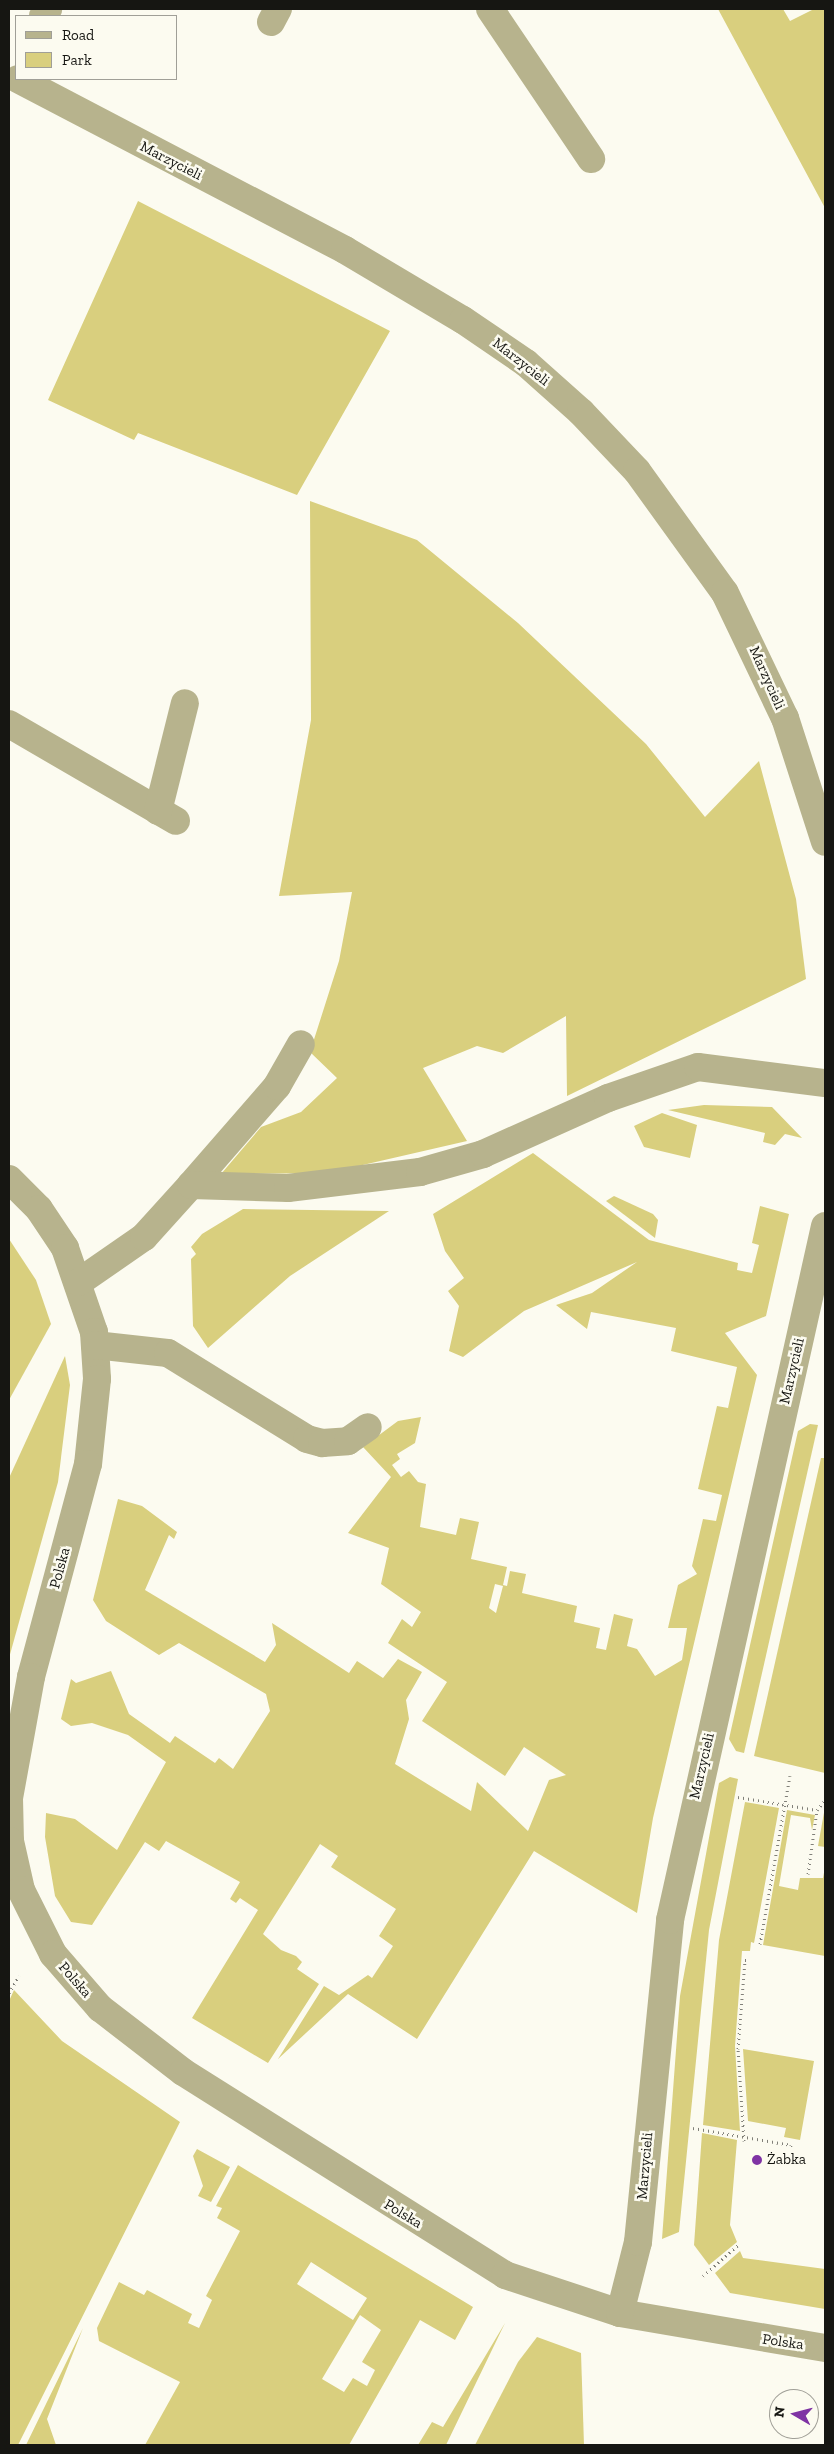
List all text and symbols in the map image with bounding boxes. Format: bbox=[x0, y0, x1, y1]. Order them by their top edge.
legend bbox=[15, 15, 178, 80]
text: Road bbox=[62, 26, 94, 44]
text: Park bbox=[62, 51, 92, 69]
street label: Marzycieli bbox=[137, 138, 205, 184]
street label: Marzycieli bbox=[489, 334, 553, 390]
street label: Marzycieli bbox=[745, 644, 789, 712]
street label: Marzycieli bbox=[776, 1336, 808, 1406]
street label: Polska bbox=[46, 1546, 74, 1590]
street label: Marzycieli bbox=[686, 1731, 718, 1801]
street label: Polska bbox=[55, 1958, 95, 2002]
street label: Marzycieli bbox=[633, 2132, 657, 2200]
place label: Żabka bbox=[767, 2151, 806, 2169]
marker: Żabka bbox=[751, 2154, 763, 2166]
street label: Polska bbox=[381, 2196, 425, 2232]
street label: Polska bbox=[761, 2330, 805, 2354]
north arrow bbox=[769, 2389, 819, 2439]
text: N bbox=[770, 2406, 789, 2418]

